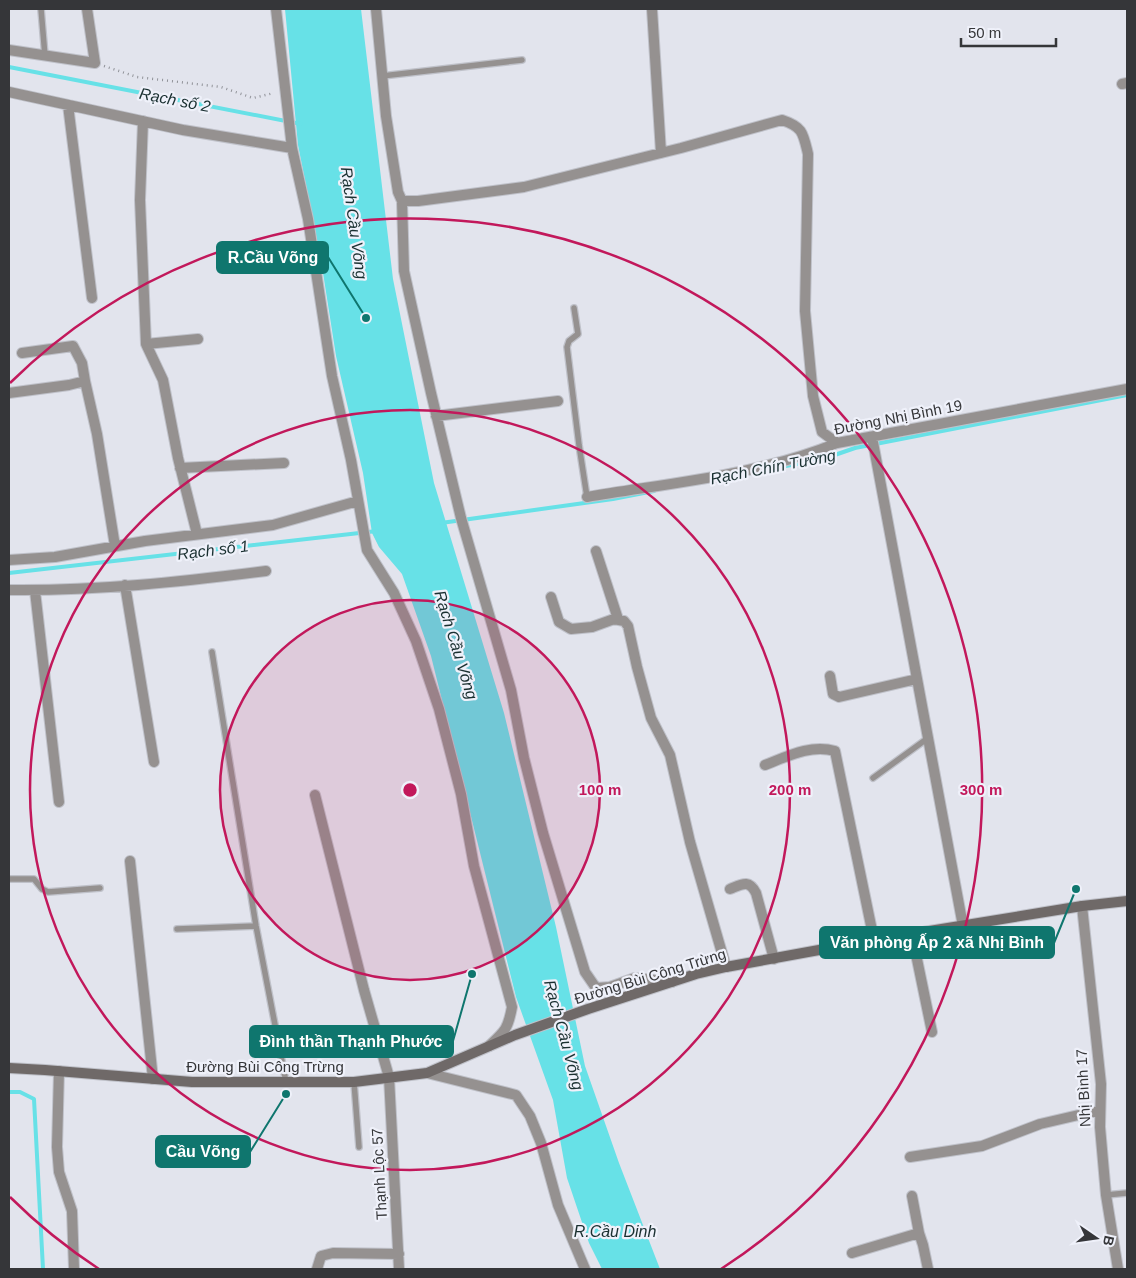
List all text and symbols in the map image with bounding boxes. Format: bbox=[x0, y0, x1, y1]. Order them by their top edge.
scale bar bbox=[961, 15, 1056, 47]
text: 50 m bbox=[968, 24, 1001, 41]
water label: Rạch số 2 bbox=[138, 85, 212, 115]
water label: Rạch Cầu Võng bbox=[338, 166, 370, 280]
callout: R.Cầu Võng bbox=[217, 242, 328, 273]
text: R.Cầu Võng bbox=[228, 249, 318, 266]
street label: Đường Nhị Bình 19 bbox=[833, 396, 963, 438]
water label: Rạch Chín Tường bbox=[709, 446, 837, 488]
water label: Rạch số 1 bbox=[176, 537, 250, 563]
water label: Rạch Cầu Võng bbox=[431, 588, 481, 702]
centre of rings bbox=[401, 781, 419, 799]
text: 100 m bbox=[579, 781, 621, 798]
text: 200 m bbox=[769, 781, 811, 798]
text: 300 m bbox=[960, 781, 1002, 798]
callout: Văn phòng Ấp 2 xã Nhị Bình bbox=[820, 927, 1054, 958]
text: Văn phòng Ấp 2 xã Nhị Bình bbox=[830, 933, 1044, 951]
street label: Đường Bùi Công Trừng bbox=[572, 945, 728, 1007]
water label: Rạch Cầu Võng bbox=[541, 978, 587, 1092]
callout: Đình thần Thạnh Phước bbox=[250, 1026, 453, 1057]
text: Đình thần Thạnh Phước bbox=[260, 1033, 443, 1050]
street label: Nhị Bình 17 bbox=[1072, 1048, 1094, 1128]
street label: Đường Bùi Công Trừng bbox=[186, 1058, 344, 1075]
street label: Thạnh Lộc 57 bbox=[368, 1128, 390, 1220]
callout: Cầu Võng bbox=[156, 1136, 250, 1167]
text: Cầu Võng bbox=[166, 1143, 240, 1160]
north arrow bbox=[1071, 1213, 1121, 1263]
water label: R.Cầu Dinh bbox=[574, 1223, 656, 1240]
text: B bbox=[1100, 1234, 1118, 1248]

